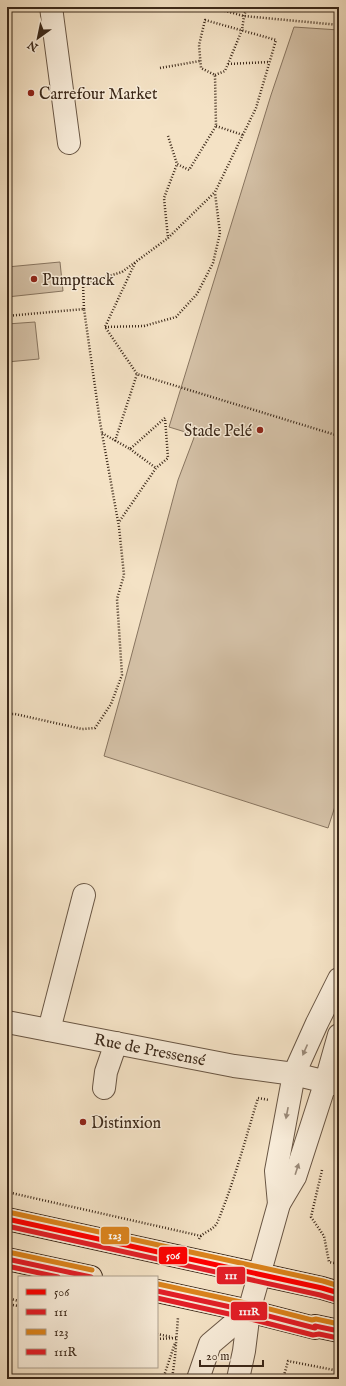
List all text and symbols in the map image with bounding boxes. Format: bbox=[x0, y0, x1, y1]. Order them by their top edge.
north arrow bbox=[18, 18, 58, 58]
text: N bbox=[25, 37, 42, 55]
place label: Carrefour Market bbox=[39, 85, 158, 105]
marker: Carrefour Market bbox=[26, 88, 36, 98]
place label: Pumptrack bbox=[42, 271, 115, 291]
marker: Pumptrack bbox=[29, 274, 39, 284]
place label: Stade Pelé bbox=[184, 422, 252, 442]
marker: Stade Pelé bbox=[255, 425, 265, 435]
street label: Rue de Pressensé bbox=[92, 1030, 207, 1072]
one-way arrow bbox=[302, 1045, 308, 1056]
one-way arrow bbox=[284, 1107, 290, 1119]
place label: Distinxion bbox=[91, 1114, 162, 1134]
marker: Distinxion bbox=[78, 1117, 88, 1127]
one-way arrow bbox=[294, 1163, 300, 1175]
line badge: 123 bbox=[100, 1226, 130, 1245]
text: 123 bbox=[108, 1229, 122, 1243]
line badge: 506 bbox=[158, 1246, 188, 1265]
text: 506 bbox=[166, 1249, 181, 1263]
line badge: 111 bbox=[216, 1266, 246, 1285]
text: 111 bbox=[225, 1269, 237, 1283]
legend bbox=[18, 1276, 158, 1368]
text: 506 bbox=[54, 1285, 70, 1300]
line badge: 111R bbox=[230, 1301, 268, 1321]
text: 111 bbox=[54, 1305, 67, 1320]
text: 111R bbox=[239, 1305, 260, 1319]
text: 123 bbox=[54, 1325, 69, 1340]
scale bar bbox=[200, 1342, 263, 1368]
text: 111R bbox=[54, 1345, 77, 1360]
text: 20 m bbox=[206, 1349, 229, 1364]

